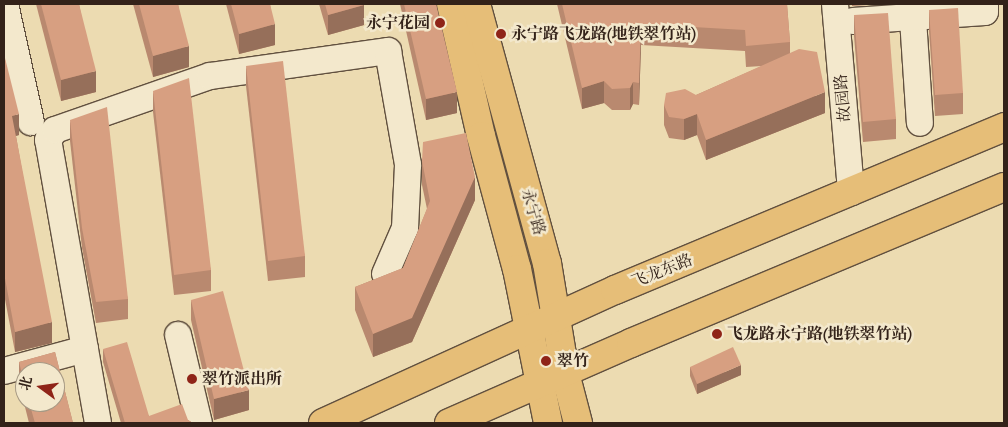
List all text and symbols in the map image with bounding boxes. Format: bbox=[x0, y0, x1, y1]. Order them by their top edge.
place label: 永宁花园 bbox=[366, 13, 430, 33]
marker: 永宁花园 bbox=[434, 17, 446, 29]
place label: 永宁路飞龙路(地铁翠竹站) bbox=[511, 24, 696, 44]
marker: 永宁路飞龙路(地铁翠竹站) bbox=[495, 28, 507, 40]
street label: 故园路 bbox=[831, 73, 855, 123]
street label: 永宁路 bbox=[517, 186, 549, 238]
street label: 飞龙东路 bbox=[629, 250, 695, 292]
place label: 飞龙路永宁路(地铁翠竹站) bbox=[727, 324, 912, 344]
marker: 飞龙路永宁路(地铁翠竹站) bbox=[711, 328, 723, 340]
place label: 翠竹 bbox=[557, 351, 589, 371]
marker: 翠竹 bbox=[539, 354, 553, 368]
north arrow bbox=[15, 362, 65, 412]
place label: 翠竹派出所 bbox=[202, 369, 282, 389]
marker: 翠竹派出所 bbox=[186, 373, 198, 385]
text: 北 bbox=[16, 375, 36, 392]

